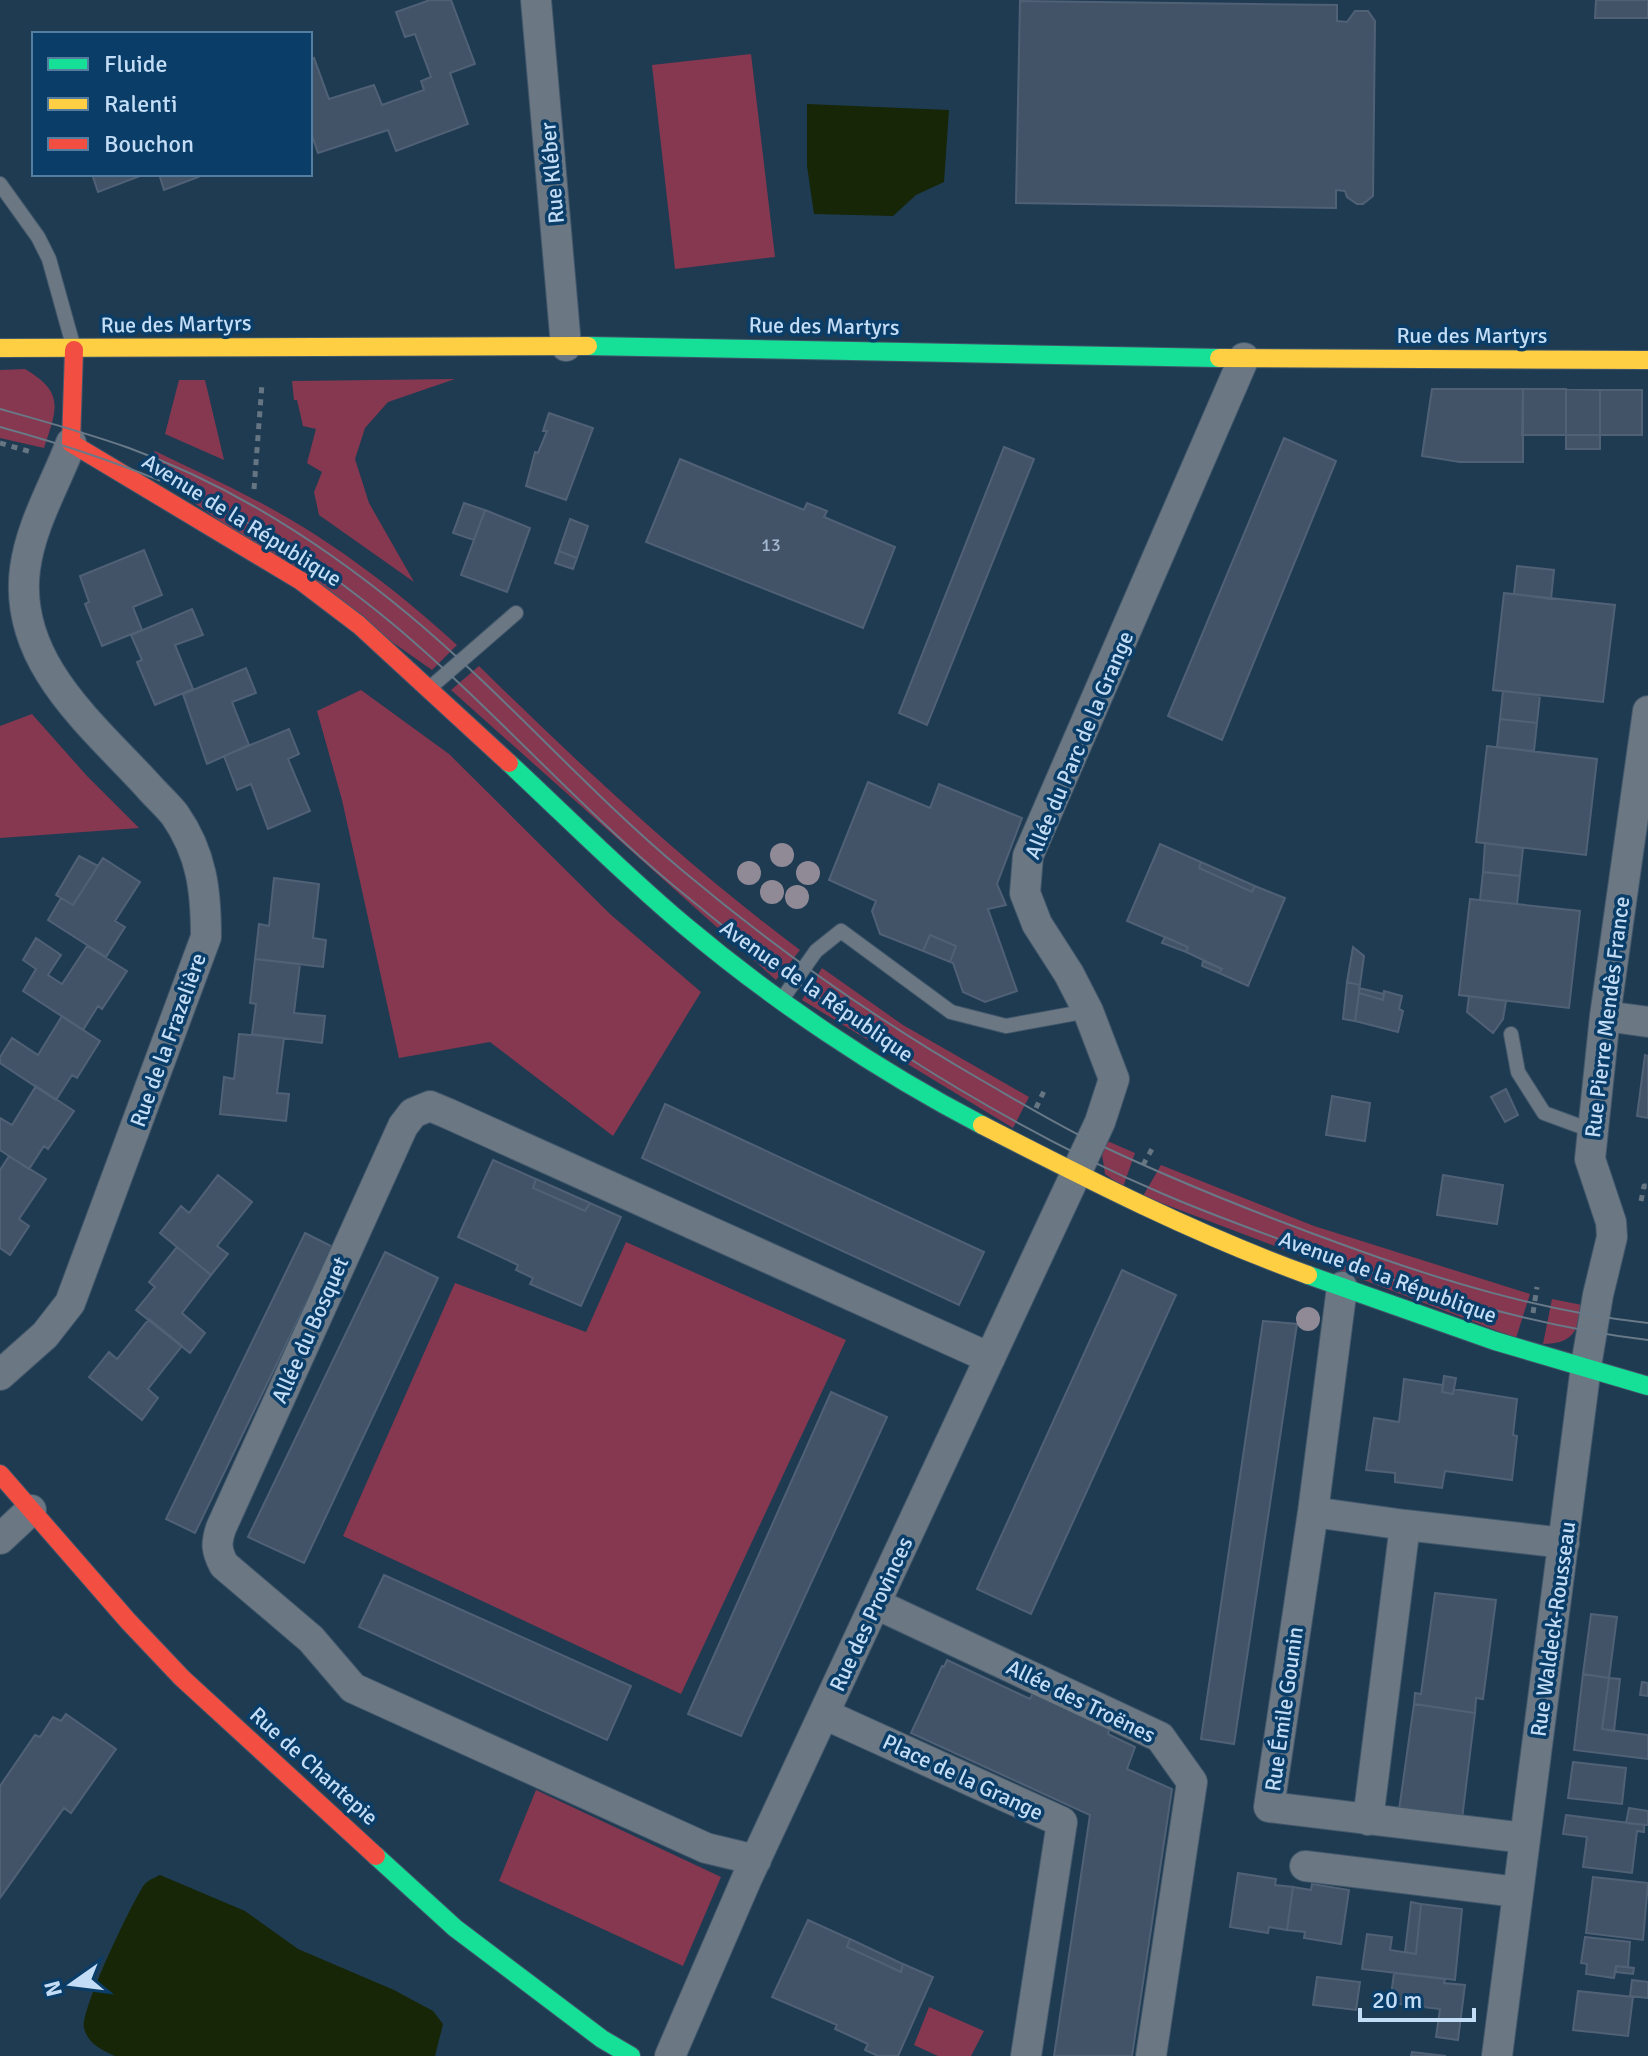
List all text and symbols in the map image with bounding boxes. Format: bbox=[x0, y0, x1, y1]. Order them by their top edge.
legend bbox=[32, 32, 312, 176]
text: Fluide bbox=[104, 49, 168, 79]
text: Ralenti bbox=[104, 89, 177, 119]
street label: Rue Kléber bbox=[534, 121, 570, 225]
text: Bouchon bbox=[104, 129, 194, 159]
street label: Rue des Martyrs bbox=[100, 309, 252, 339]
street label: Rue des Martyrs bbox=[748, 311, 900, 341]
street label: Rue des Martyrs bbox=[1397, 322, 1547, 349]
street label: Avenue de la République bbox=[137, 448, 347, 592]
house number: 13 bbox=[761, 534, 781, 556]
street label: Allée du Parc de la Grange bbox=[1019, 627, 1139, 863]
street label: Rue Pierre Mendès France bbox=[1579, 895, 1635, 1139]
street label: Avenue de la République bbox=[715, 914, 919, 1068]
street label: Rue de la Frazelière bbox=[124, 949, 212, 1131]
street label: Avenue de la République bbox=[1275, 1225, 1501, 1329]
street label: Allée du Bosquet bbox=[266, 1252, 355, 1408]
street label: Rue Waldeck-Rousseau bbox=[1525, 1520, 1581, 1738]
street label: Rue des Provinces bbox=[823, 1532, 919, 1696]
street label: Rue Émile Gounin bbox=[1259, 1625, 1309, 1793]
street label: Allée des Troënes bbox=[1002, 1653, 1160, 1749]
street label: Rue de Chantepie bbox=[244, 1701, 384, 1831]
street label: Place de la Grange bbox=[878, 1728, 1048, 1826]
north arrow bbox=[32, 1944, 112, 2024]
scale bar bbox=[1360, 1972, 1474, 2022]
text: N bbox=[38, 1978, 68, 1999]
text: 20 m bbox=[1372, 1985, 1422, 2015]

